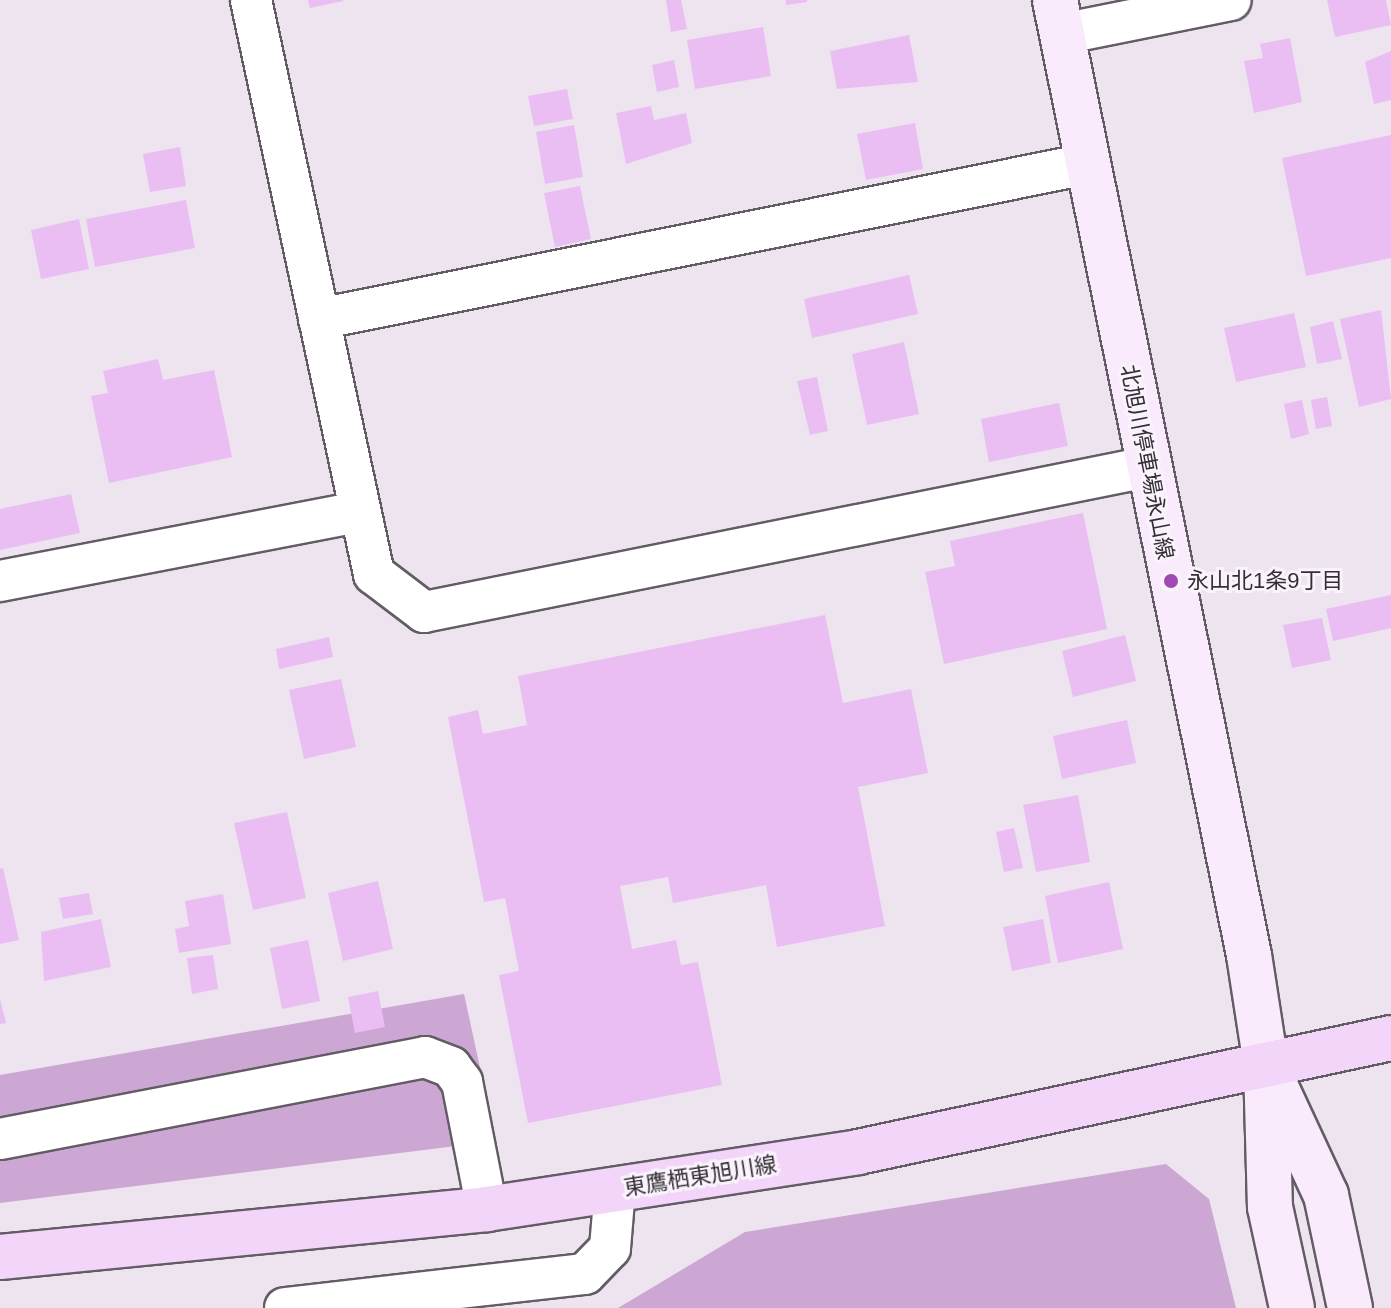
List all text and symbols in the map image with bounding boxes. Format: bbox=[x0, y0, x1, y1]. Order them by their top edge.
street label: 北旭川停車場永山線 bbox=[1115, 362, 1179, 562]
place label: 永山北1条9丁目 bbox=[1187, 568, 1343, 594]
marker: 永山北1条9丁目 bbox=[1162, 572, 1180, 590]
street label: 東鷹栖東旭川線 bbox=[622, 1151, 778, 1201]

